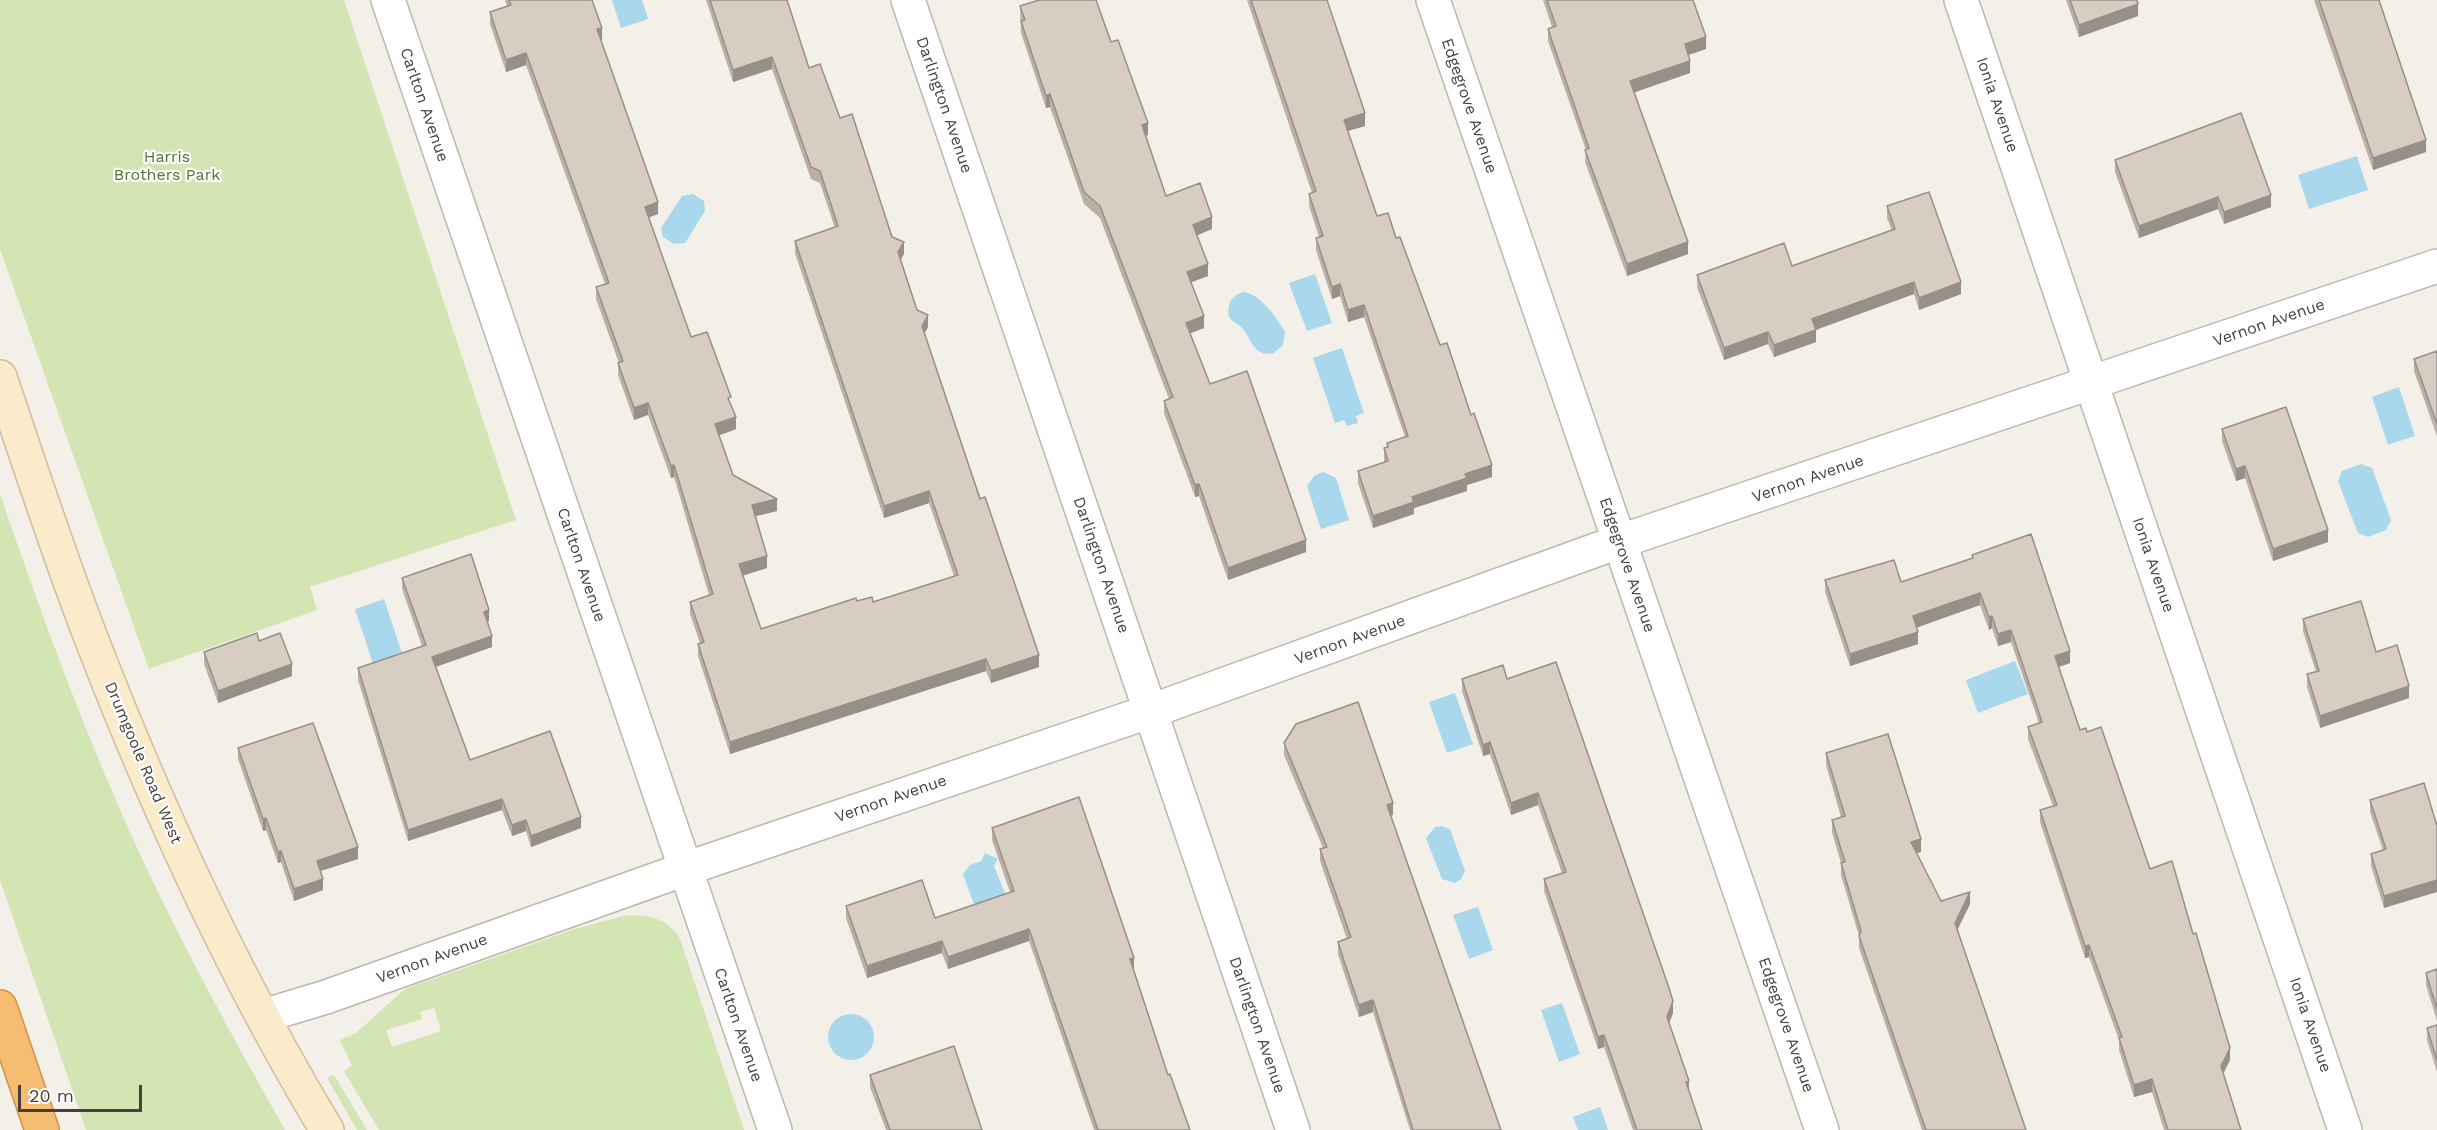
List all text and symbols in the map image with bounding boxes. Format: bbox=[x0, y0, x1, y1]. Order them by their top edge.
street label: Darlington Avenue bbox=[912, 34, 976, 176]
street label: Edgegrove Avenue bbox=[1437, 36, 1501, 176]
street label: Carlton Avenue bbox=[395, 45, 453, 165]
street label: Ionia Avenue bbox=[1972, 55, 2022, 155]
park label: Harris Brothers Park bbox=[114, 147, 220, 185]
street label: Vernon Avenue bbox=[2211, 295, 2327, 351]
street label: Vernon Avenue bbox=[1750, 451, 1866, 507]
street label: Darlington Avenue bbox=[1069, 494, 1133, 636]
street label: Edgegrove Avenue bbox=[1595, 495, 1659, 635]
street label: Carlton Avenue bbox=[552, 505, 610, 625]
street label: Ionia Avenue bbox=[2128, 515, 2178, 615]
street label: Vernon Avenue bbox=[1292, 611, 1408, 669]
street label: Drumgoole Road West bbox=[100, 679, 186, 847]
street label: Vernon Avenue bbox=[833, 771, 949, 827]
street label: Vernon Avenue bbox=[374, 930, 490, 988]
street label: Darlington Avenue bbox=[1225, 954, 1289, 1096]
street label: Edgegrove Avenue bbox=[1754, 955, 1818, 1095]
street label: Carlton Avenue bbox=[709, 965, 767, 1085]
street label: Ionia Avenue bbox=[2285, 975, 2335, 1075]
scale bar bbox=[21, 1073, 146, 1111]
text: 20 m bbox=[29, 1085, 74, 1106]

